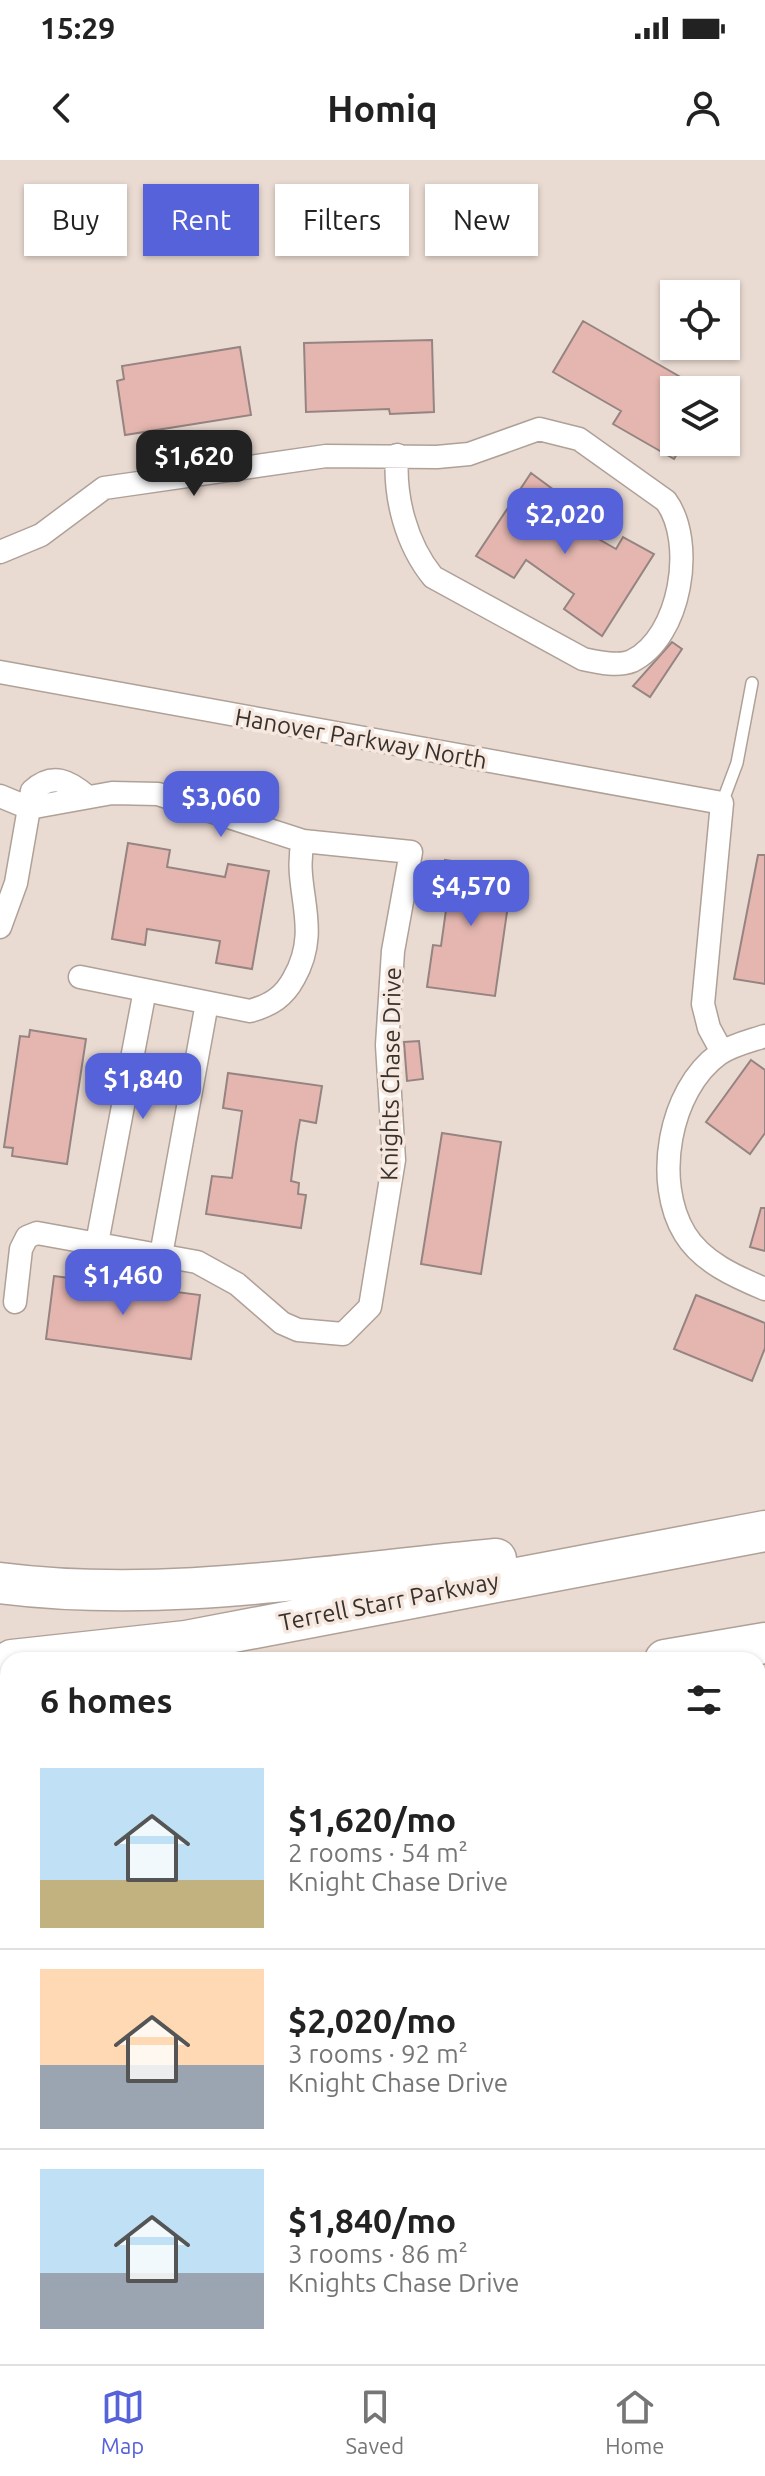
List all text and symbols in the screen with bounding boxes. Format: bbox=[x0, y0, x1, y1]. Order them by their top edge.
text: 15:29 bbox=[40, 11, 115, 45]
icon: back bbox=[40, 86, 84, 130]
icon: person bbox=[681, 86, 725, 130]
text: Homiq bbox=[327, 88, 438, 129]
chip: Buy bbox=[24, 184, 127, 256]
chip: Rent bbox=[143, 184, 259, 256]
chip: Filters bbox=[275, 184, 409, 256]
chip: New bbox=[425, 184, 538, 256]
map controls bbox=[660, 280, 740, 456]
button: locate bbox=[660, 280, 740, 360]
button: layers bbox=[660, 376, 740, 456]
pin: $1,620 bbox=[129, 430, 259, 498]
text: $1,620 bbox=[154, 441, 234, 470]
pin: $2,020 bbox=[500, 488, 630, 556]
text: $2,020 bbox=[525, 499, 605, 528]
street label: Hanover Parkway North bbox=[233, 703, 489, 774]
pin: $3,060 bbox=[156, 771, 286, 839]
text: $3,060 bbox=[181, 782, 261, 811]
pin: $4,570 bbox=[406, 860, 536, 928]
text: $4,570 bbox=[431, 871, 511, 900]
street label: Knights Chase Drive bbox=[375, 967, 406, 1181]
pin: $1,840 bbox=[78, 1053, 208, 1121]
text: $1,840 bbox=[103, 1064, 183, 1093]
pin: $1,460 bbox=[58, 1249, 188, 1317]
text: $1,460 bbox=[83, 1260, 163, 1289]
street label: Terrell Starr Parkway bbox=[277, 1567, 501, 1636]
icon: filters bbox=[682, 1678, 726, 1722]
text: 6 homes bbox=[40, 1681, 173, 1719]
icon: home bbox=[104, 1800, 200, 1896]
text: $1,620/mo bbox=[288, 1800, 456, 1838]
text: 2 rooms · 54 m² bbox=[288, 1838, 468, 1867]
text: Knight Chase Drive bbox=[288, 1867, 508, 1896]
icon: home bbox=[104, 2001, 200, 2097]
text: $2,020/mo bbox=[288, 2001, 456, 2039]
text: 3 rooms · 92 m² bbox=[288, 2039, 468, 2068]
text: Knight Chase Drive bbox=[288, 2068, 508, 2097]
icon: home bbox=[104, 2201, 200, 2297]
text: $1,840/mo bbox=[288, 2201, 456, 2239]
text: 3 rooms · 86 m² bbox=[288, 2239, 468, 2268]
text: Knights Chase Drive bbox=[288, 2268, 519, 2297]
tab: Map bbox=[101, 2385, 145, 2458]
tab: Saved bbox=[346, 2385, 404, 2458]
tab: Home bbox=[605, 2385, 664, 2458]

